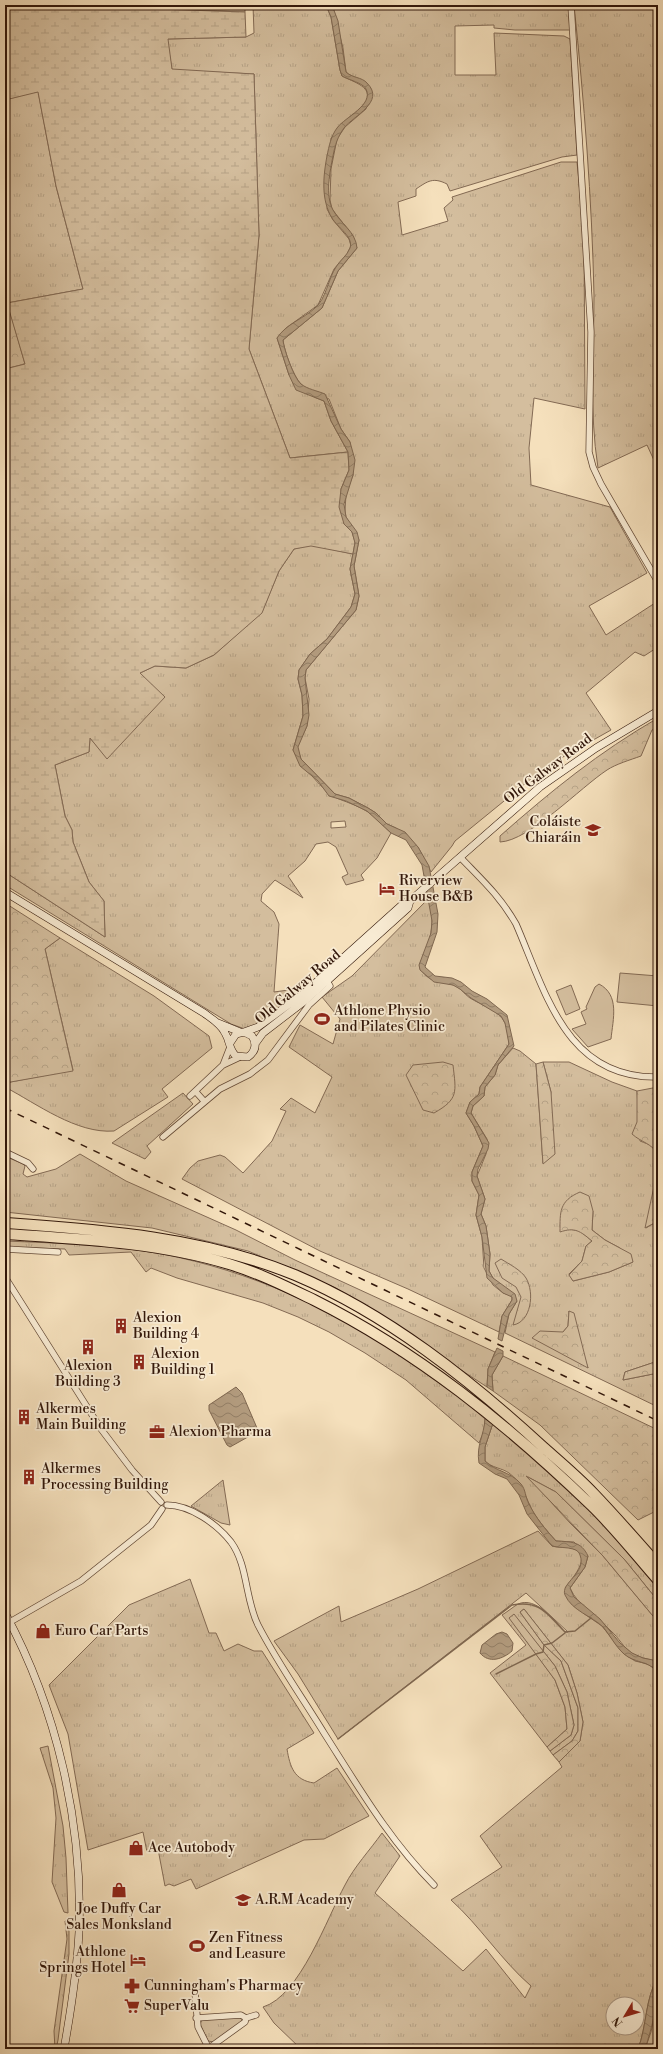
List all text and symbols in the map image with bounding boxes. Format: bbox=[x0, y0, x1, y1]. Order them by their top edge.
street label: Old Galway Road bbox=[500, 730, 596, 808]
place label: Coláiste Chiaráin bbox=[525, 813, 582, 847]
school or university icon: Coláiste Chiaráin bbox=[584, 821, 602, 839]
place label: Riverview House B&B bbox=[399, 872, 473, 906]
hotel icon: Riverview House B&B bbox=[378, 880, 396, 898]
street label: Old Galway Road bbox=[251, 946, 345, 1028]
place label: Athlone Physio and Pilates Clinic bbox=[333, 1002, 445, 1036]
sports icon: Athlone Physio and Pilates Clinic bbox=[313, 1010, 331, 1028]
place label: Alexion Building 4 bbox=[132, 1309, 199, 1343]
building icon: Alexion Building 4 bbox=[112, 1317, 130, 1335]
building icon: Alexion Building 3 bbox=[79, 1338, 97, 1356]
place label: Alexion Building 1 bbox=[150, 1345, 215, 1379]
building icon: Alexion Building 1 bbox=[130, 1353, 148, 1371]
place label: Alexion Building 3 bbox=[54, 1357, 121, 1391]
place label: Alkermes Main Building bbox=[35, 1400, 127, 1434]
building icon: Alkermes Main Building bbox=[15, 1408, 33, 1426]
office icon: Alexion Pharma bbox=[148, 1423, 166, 1441]
place label: Alexion Pharma bbox=[168, 1423, 272, 1441]
place label: Alkermes Processing Building bbox=[40, 1460, 169, 1494]
building icon: Alkermes Processing Building bbox=[20, 1468, 38, 1486]
shop icon: Euro Car Parts bbox=[34, 1622, 52, 1640]
place label: Euro Car Parts bbox=[55, 1622, 148, 1640]
shop icon: Ace Autobody bbox=[127, 1839, 145, 1857]
place label: Ace Autobody bbox=[147, 1839, 235, 1857]
shop icon: Joe Duffy Car Sales Monksland bbox=[110, 1881, 128, 1899]
school or university icon: A.R.M Academy bbox=[234, 1891, 252, 1909]
place label: A.R.M Academy bbox=[254, 1891, 354, 1909]
place label: Joe Duffy Car Sales Monksland bbox=[66, 1900, 172, 1934]
place label: Zen Fitness and Leasure bbox=[209, 1929, 286, 1963]
sports icon: Zen Fitness and Leasure bbox=[188, 1937, 206, 1955]
place label: Athlone Springs Hotel bbox=[39, 1943, 126, 1977]
hotel icon: Athlone Springs Hotel bbox=[129, 1951, 147, 1969]
pharmacy icon: Cunningham's Pharmacy bbox=[123, 1977, 141, 1995]
place label: Cunningham's Pharmacy bbox=[144, 1977, 303, 1995]
north arrow bbox=[605, 1996, 645, 2036]
supermarket icon: SuperValu bbox=[123, 1997, 141, 2015]
place label: SuperValu bbox=[144, 1997, 209, 2015]
text: N bbox=[610, 2014, 626, 2029]

